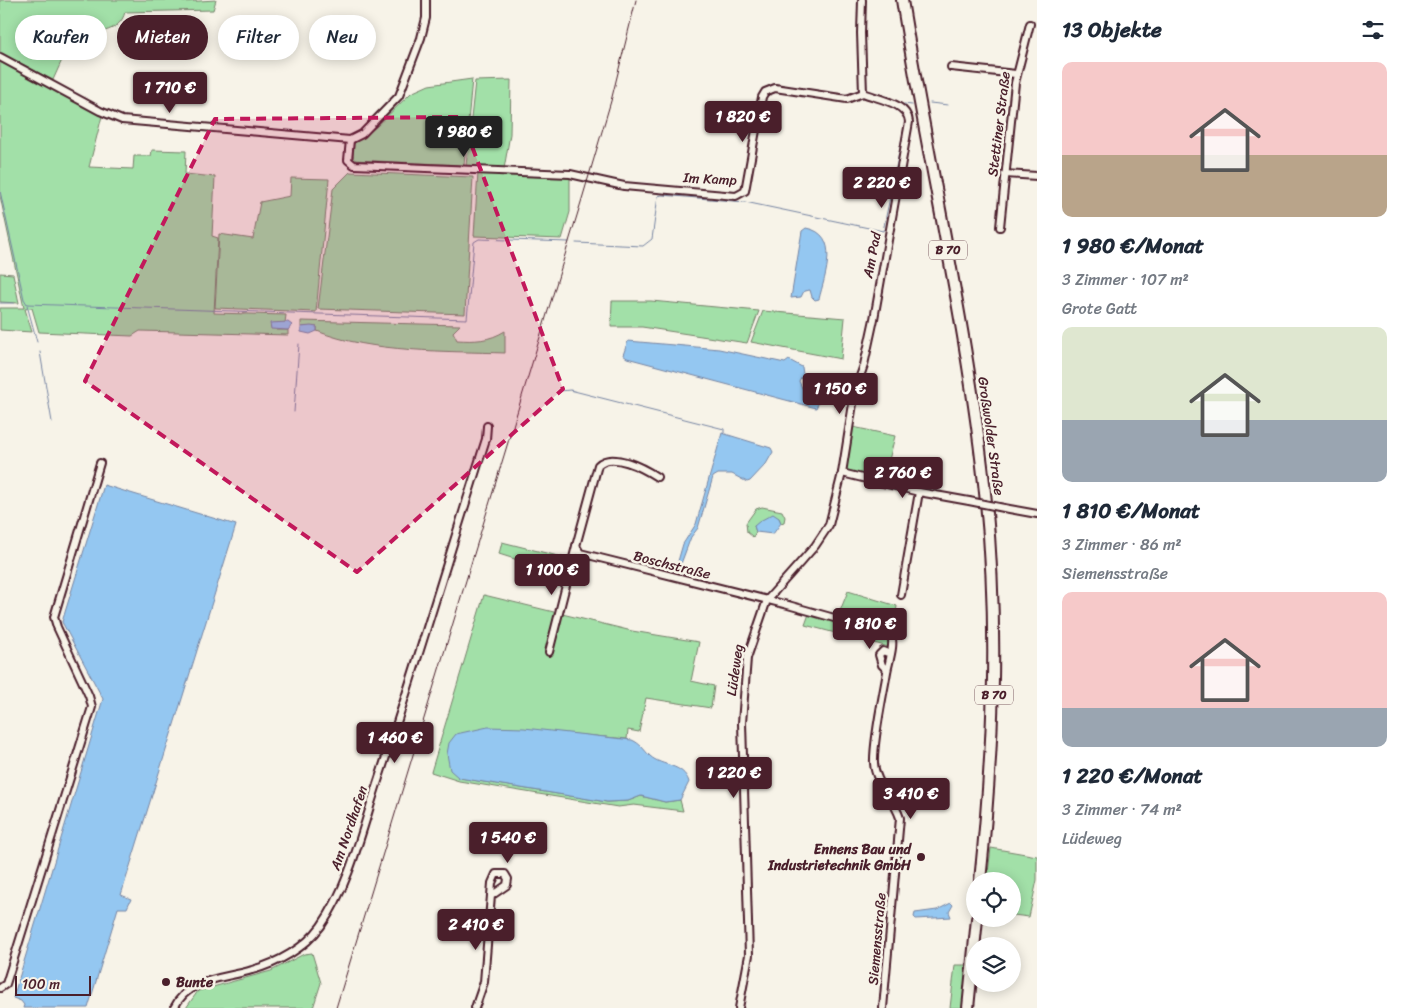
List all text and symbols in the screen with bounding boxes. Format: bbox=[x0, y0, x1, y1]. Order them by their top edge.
text: 13 Objekte bbox=[1062, 11, 1162, 49]
chip: Kaufen bbox=[15, 15, 107, 60]
chip: Mieten bbox=[117, 15, 208, 60]
chip: Filter bbox=[218, 15, 299, 60]
chip: Neu bbox=[309, 15, 376, 60]
icon: filters bbox=[1359, 16, 1387, 44]
street label: Stettiner Straße bbox=[980, 70, 1018, 178]
pin: 1 710 € bbox=[124, 72, 216, 114]
text: 1 710 € bbox=[144, 73, 196, 102]
icon: home bbox=[1180, 95, 1270, 185]
pin: 1 820 € bbox=[697, 100, 789, 143]
text: 1 820 € bbox=[716, 102, 770, 131]
pin: 1 980 € bbox=[418, 116, 510, 158]
text: 1 980 € bbox=[436, 117, 492, 146]
street label: Im Kamp bbox=[682, 165, 738, 193]
pin: 2 220 € bbox=[836, 166, 928, 209]
text: 2 220 € bbox=[854, 168, 910, 197]
text: 1 980 €/Monat bbox=[1062, 227, 1204, 265]
street label: Am Pad bbox=[855, 228, 889, 281]
road number: B 70 bbox=[929, 240, 967, 260]
text: 3 Zimmer · 107 m² bbox=[1062, 265, 1189, 294]
text: Grote Gatt bbox=[1062, 294, 1137, 323]
icon: home bbox=[1180, 360, 1270, 450]
pin: 1 150 € bbox=[794, 372, 886, 415]
text: 1 150 € bbox=[814, 374, 866, 403]
street label: Großwolder Straße bbox=[970, 375, 1012, 497]
pin: 2 760 € bbox=[857, 456, 949, 499]
text: 2 760 € bbox=[875, 458, 931, 487]
text: 1 810 €/Monat bbox=[1062, 492, 1200, 530]
text: 3 Zimmer · 86 m² bbox=[1062, 530, 1182, 559]
street label: Boschstraße bbox=[631, 543, 713, 587]
pin: 1 100 € bbox=[506, 554, 598, 596]
text: 1 100 € bbox=[526, 555, 578, 584]
text: Siemensstraße bbox=[1062, 559, 1168, 588]
pin: 1 810 € bbox=[824, 608, 916, 650]
text: 1 810 € bbox=[844, 609, 896, 638]
icon: home bbox=[1180, 625, 1270, 715]
street label: Lüdeweg bbox=[719, 642, 751, 698]
road number: B 70 bbox=[975, 686, 1013, 704]
pin: 1 460 € bbox=[349, 722, 441, 764]
text: 1 460 € bbox=[367, 723, 423, 752]
pin: 1 220 € bbox=[688, 756, 780, 799]
text: 1 220 €/Monat bbox=[1062, 757, 1203, 795]
text: 1 220 € bbox=[707, 758, 761, 787]
pin: 3 410 € bbox=[865, 778, 957, 820]
text: 3 410 € bbox=[884, 779, 938, 808]
street label: Am Nordhafen bbox=[322, 782, 375, 875]
text: 3 Zimmer · 74 m² bbox=[1062, 795, 1182, 824]
pin: 1 540 € bbox=[462, 822, 554, 864]
text: 1 540 € bbox=[480, 823, 536, 852]
text: Lüdeweg bbox=[1062, 824, 1122, 853]
place label: Ennens Bau und Industrietechnik GmbH bbox=[767, 837, 913, 878]
marker: Ennens Bau und Industrietechnik GmbH bbox=[915, 851, 927, 863]
map controls bbox=[966, 872, 1021, 992]
button: locate bbox=[966, 872, 1021, 927]
street label: Siemensstraße bbox=[861, 892, 893, 986]
pin: 2 410 € bbox=[430, 908, 522, 951]
text: 2 410 € bbox=[448, 910, 504, 939]
button: layers bbox=[966, 937, 1021, 992]
place label: Bunte bbox=[176, 970, 214, 995]
text: 100 m bbox=[22, 972, 60, 997]
scale bar bbox=[15, 973, 91, 996]
marker: Bunte bbox=[160, 976, 172, 988]

